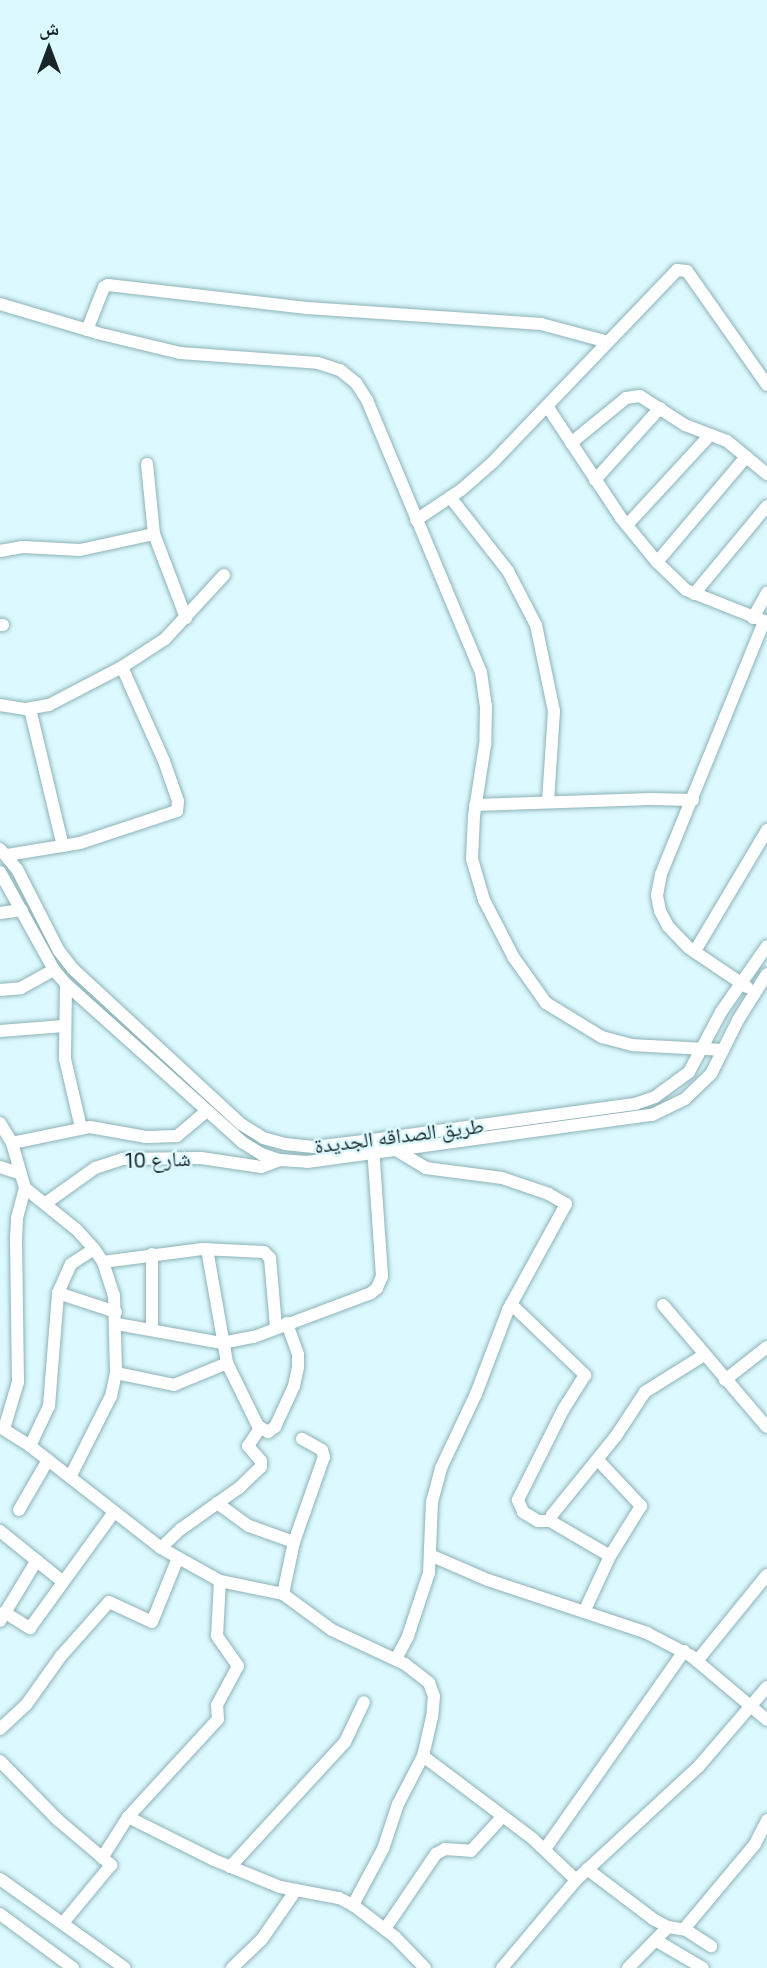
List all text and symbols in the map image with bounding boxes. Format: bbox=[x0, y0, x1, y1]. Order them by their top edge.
north arrow bbox=[14, 14, 84, 84]
text: ش bbox=[39, 16, 59, 39]
street label: طريق الصداقه الجديدة bbox=[313, 1112, 485, 1158]
street label: شارع 10 bbox=[125, 1145, 191, 1173]

